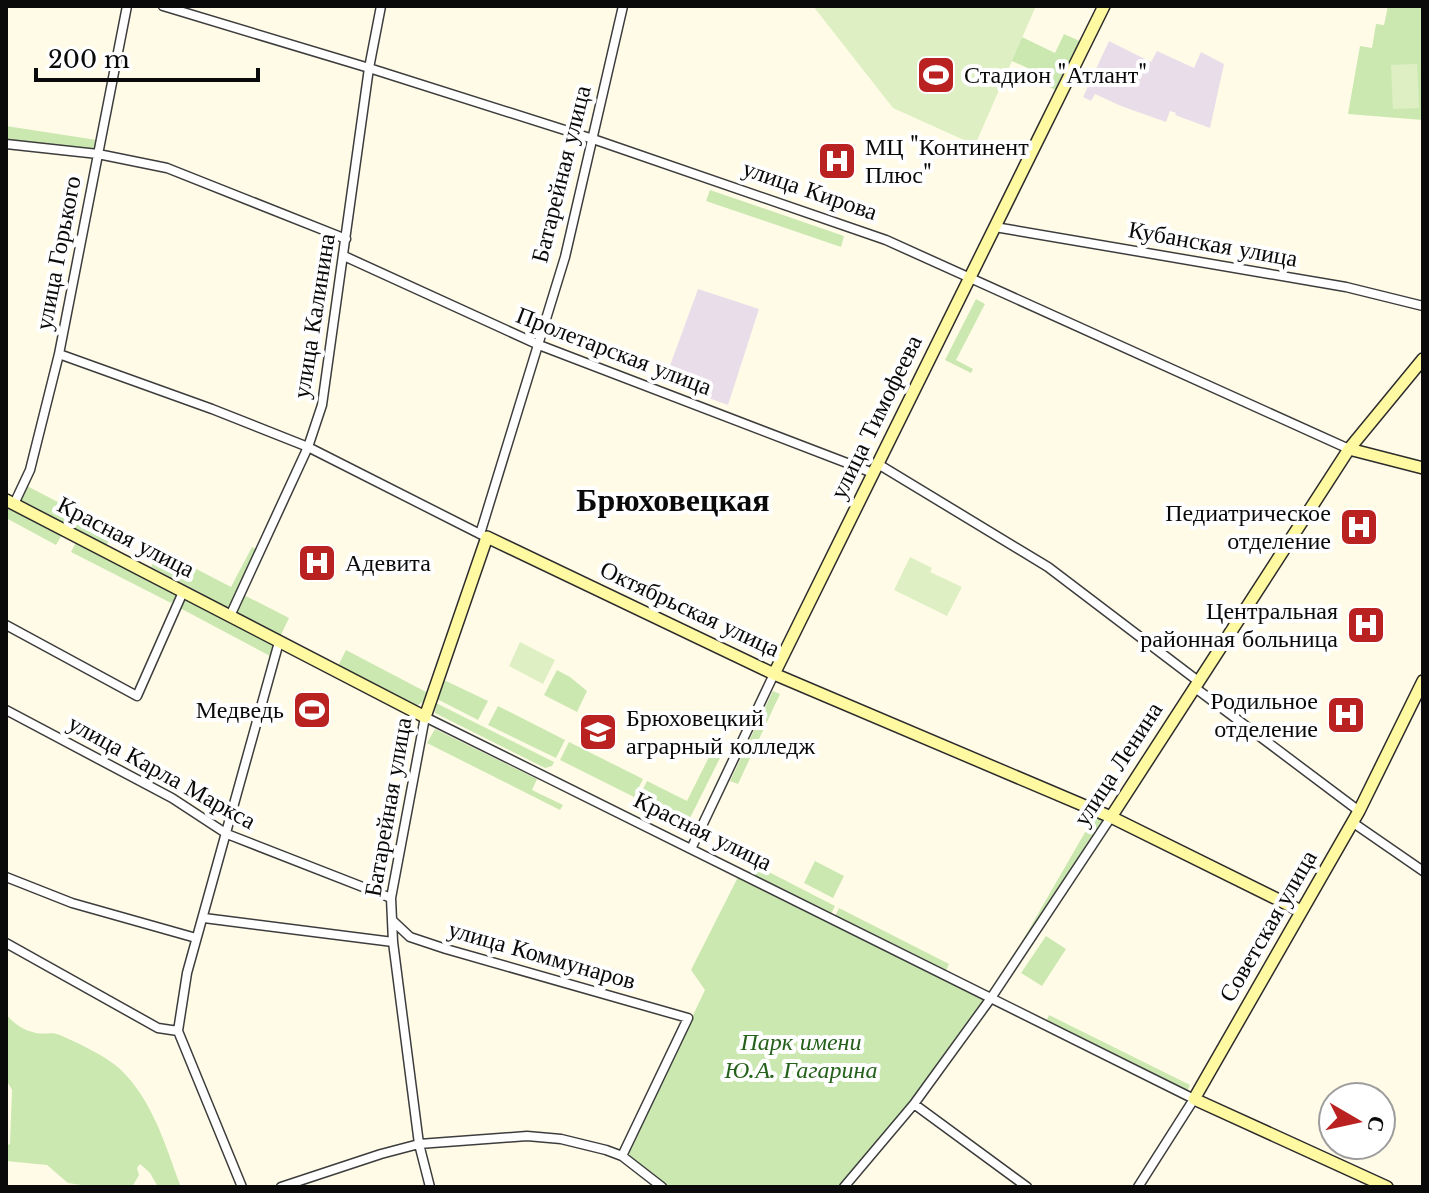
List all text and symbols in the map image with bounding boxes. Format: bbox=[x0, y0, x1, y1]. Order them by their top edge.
scale bar bbox=[36, 32, 258, 82]
text: 200 m bbox=[48, 45, 130, 74]
sports icon: Стадион "Атлант" bbox=[915, 54, 957, 96]
place label: Стадион "Атлант" bbox=[964, 60, 1147, 89]
street label: Батарейная улица bbox=[524, 82, 597, 265]
place label: МЦ "Континент Плюс" bbox=[865, 132, 1029, 189]
hospital icon: МЦ "Континент Плюс" bbox=[816, 140, 858, 182]
street label: улица Кирова bbox=[739, 153, 882, 226]
street label: улица Горького bbox=[28, 173, 87, 333]
street label: Кубанская улица bbox=[1126, 214, 1300, 273]
street label: улица Калинина bbox=[286, 231, 341, 401]
street label: Пролетарская улица bbox=[512, 300, 716, 401]
street label: улица Тимофеева bbox=[823, 330, 928, 503]
district label: Брюховецкая bbox=[576, 480, 770, 520]
street label: Красная улица bbox=[53, 490, 200, 584]
place label: Педиатрическое отделение bbox=[1165, 498, 1331, 555]
hospital icon: Педиатрическое отделение bbox=[1338, 506, 1380, 548]
hospital icon: Адевита bbox=[296, 542, 338, 584]
place label: Адевита bbox=[345, 548, 431, 577]
street label: Октябрьская улица bbox=[596, 554, 785, 663]
place label: Центральная районная больница bbox=[1140, 596, 1338, 653]
hospital icon: Центральная районная больница bbox=[1345, 604, 1387, 646]
place label: Родильное отделение bbox=[1210, 686, 1318, 743]
sports icon: Медведь bbox=[291, 689, 333, 731]
hospital icon: Родильное отделение bbox=[1325, 694, 1367, 736]
place label: Медведь bbox=[196, 695, 284, 724]
street label: улица Ленина bbox=[1067, 696, 1169, 831]
place label: Брюховецкий аграрный колледж bbox=[626, 703, 815, 760]
street label: улица Карла Маркса bbox=[63, 708, 262, 835]
school or university icon: Брюховецкий аграрный колледж bbox=[577, 711, 619, 753]
street label: Батарейная улица bbox=[357, 715, 418, 899]
street label: Красная улица bbox=[629, 785, 777, 877]
street label: Советская улица bbox=[1212, 844, 1323, 1007]
street label: улица Коммунаров bbox=[445, 914, 639, 995]
park label: Парк имени Ю.А. Гагарина bbox=[724, 1027, 877, 1084]
north arrow bbox=[1317, 1081, 1397, 1161]
text: С bbox=[1362, 1114, 1391, 1134]

